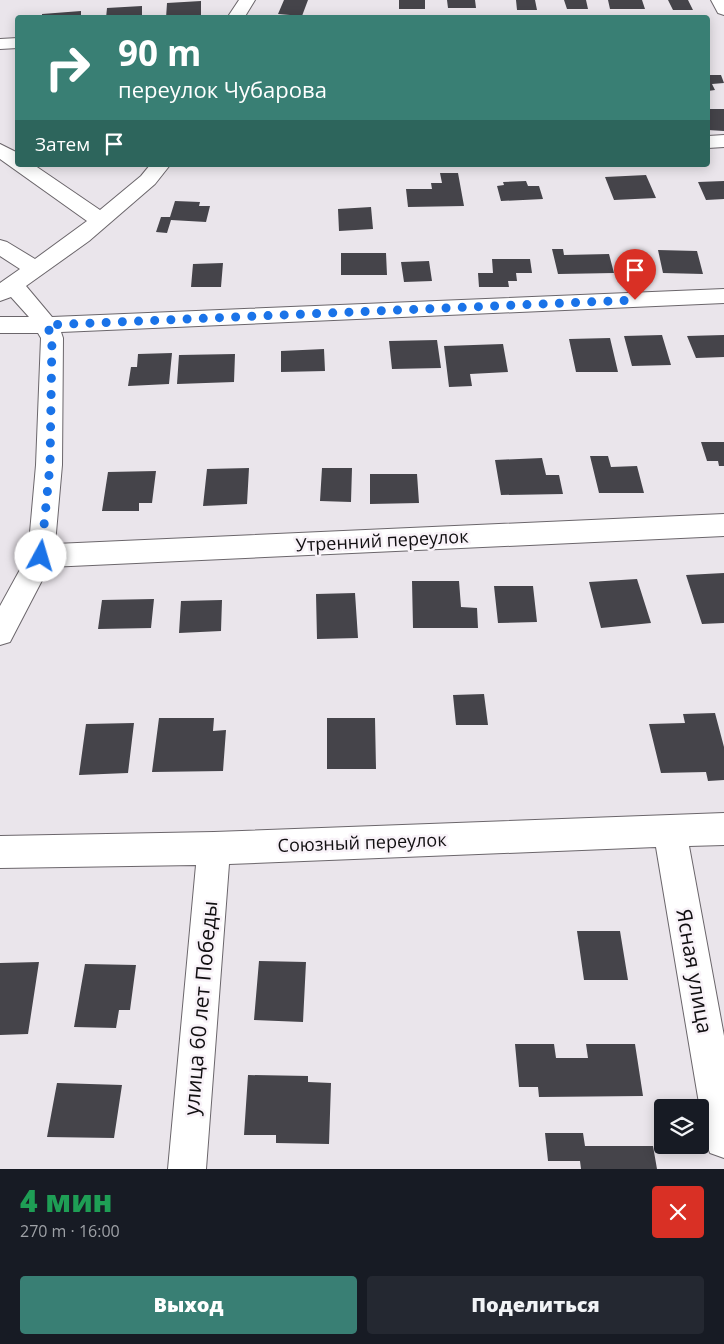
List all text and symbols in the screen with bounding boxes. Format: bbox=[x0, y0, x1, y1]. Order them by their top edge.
text: 90 m bbox=[118, 29, 201, 76]
icon: right bbox=[35, 35, 100, 100]
text: переулок Чубарова bbox=[118, 74, 327, 104]
icon: arrive bbox=[100, 130, 128, 158]
text: Затем bbox=[35, 131, 90, 157]
pin bbox=[614, 249, 656, 300]
icon: arrive bbox=[621, 256, 649, 284]
street label: Утренний переулок bbox=[295, 523, 470, 557]
position arrow bbox=[14, 529, 66, 581]
street label: Союзный переулок bbox=[277, 827, 448, 857]
street label: улица 60 лет Победы bbox=[177, 900, 223, 1116]
street label: Ясная улица bbox=[670, 906, 720, 1036]
map controls bbox=[654, 1099, 709, 1154]
button: layers bbox=[654, 1099, 709, 1154]
text: 4 мин bbox=[20, 1180, 113, 1221]
button: close bbox=[652, 1186, 704, 1238]
text: 270 m · 16:00 bbox=[20, 1220, 120, 1242]
button: Выход bbox=[20, 1276, 357, 1334]
button: Поделиться bbox=[367, 1276, 704, 1334]

